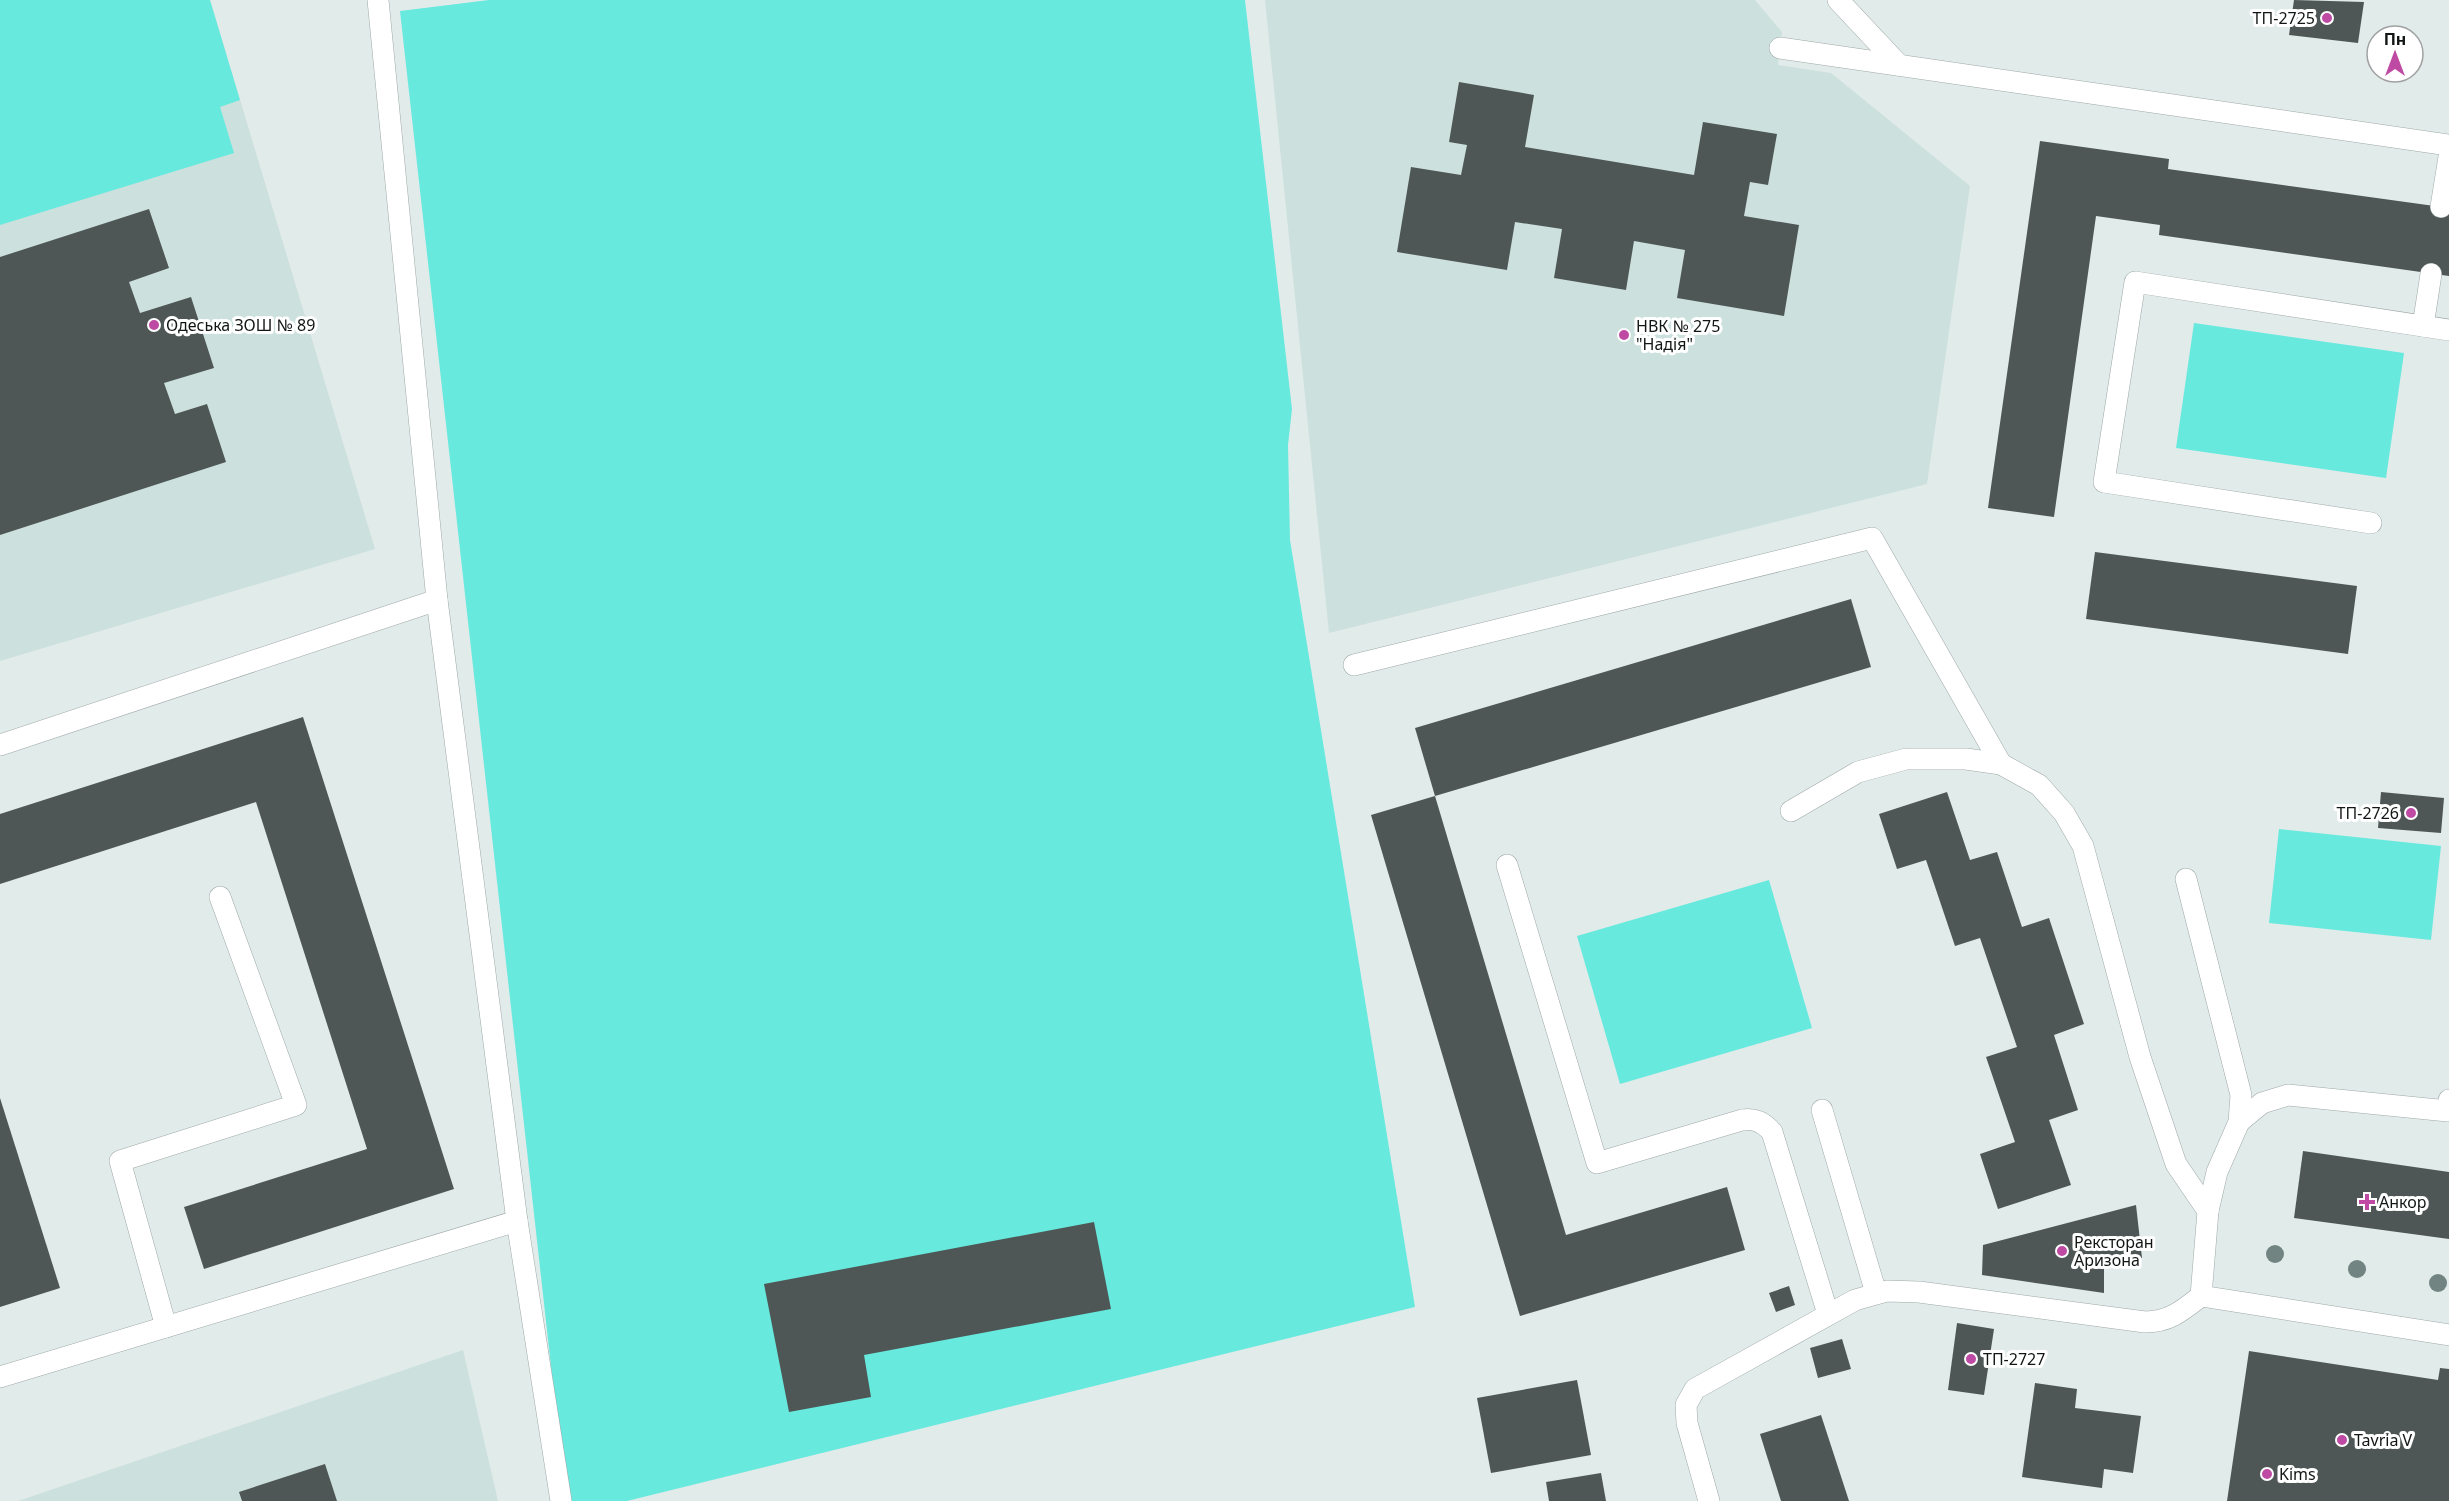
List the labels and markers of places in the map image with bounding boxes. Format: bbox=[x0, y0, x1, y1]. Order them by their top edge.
place label: ТП-2725 bbox=[2253, 7, 2315, 29]
marker: ТП-2725 bbox=[2320, 11, 2334, 25]
place label: Одеська ЗОШ № 89 bbox=[166, 314, 315, 336]
place label: НВК № 275 "Надія" bbox=[1636, 315, 1720, 355]
marker: Одеська ЗОШ № 89 bbox=[147, 318, 161, 332]
marker: НВК № 275 "Надія" bbox=[1617, 328, 1631, 342]
place label: ТП-2726 bbox=[2337, 802, 2399, 824]
marker: ТП-2726 bbox=[2404, 806, 2418, 820]
place label: Анкор bbox=[2379, 1191, 2426, 1213]
marker: Анкор bbox=[2360, 1195, 2374, 1209]
place label: Рексторан Аризона bbox=[2074, 1231, 2154, 1271]
marker: Рексторан Аризона bbox=[2055, 1244, 2069, 1258]
place label: ТП-2727 bbox=[1983, 1348, 2045, 1370]
marker: ТП-2727 bbox=[1964, 1352, 1978, 1366]
place label: Tavria V bbox=[2354, 1429, 2413, 1451]
marker: Tavria V bbox=[2335, 1433, 2349, 1447]
place label: Kims bbox=[2279, 1463, 2316, 1485]
marker: Kims bbox=[2260, 1467, 2274, 1481]

